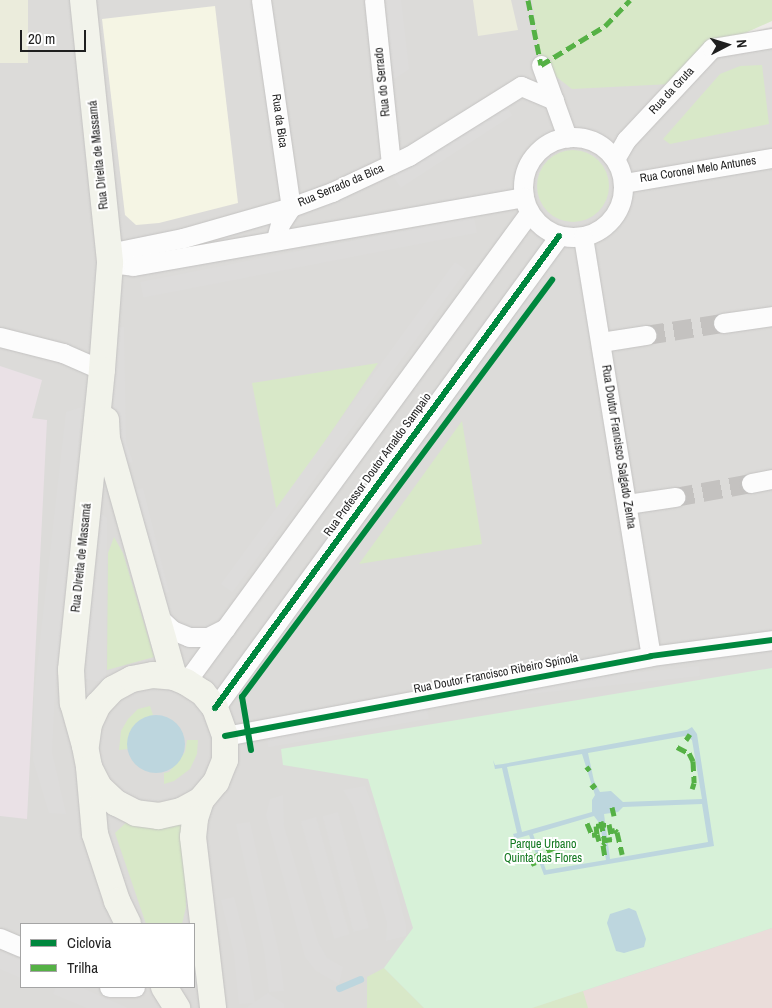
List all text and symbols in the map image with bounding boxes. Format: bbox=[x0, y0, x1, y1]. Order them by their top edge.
scale bar bbox=[22, 20, 89, 52]
north arrow bbox=[702, 20, 752, 70]
text: 20 m bbox=[28, 28, 55, 49]
text: N bbox=[733, 39, 751, 49]
street label: Rua do Serrado bbox=[372, 47, 394, 117]
street label: Rua da Gruta bbox=[647, 64, 697, 118]
street label: Rua da Bica bbox=[268, 93, 290, 149]
street label: Rua Direita de Massamá bbox=[86, 100, 112, 210]
street label: Rua Coronel Melo Antunes bbox=[639, 154, 757, 186]
street label: Rua Serrado da Bica bbox=[296, 161, 386, 211]
street label: Rua Doutor Francisco Salgado Zenha bbox=[598, 364, 638, 530]
street label: Rua Professor Doutor Arnaldo Sampaio bbox=[321, 390, 435, 540]
street label: Rua Direita de Massamá bbox=[69, 503, 95, 613]
street label: Rua Doutor Francisco Ribeiro Spínola bbox=[412, 651, 580, 697]
park label: Parque Urbano Quinta das Flores bbox=[504, 838, 582, 866]
legend bbox=[20, 923, 195, 988]
text: Ciclovia bbox=[67, 932, 111, 953]
text: Trilha bbox=[67, 957, 98, 978]

